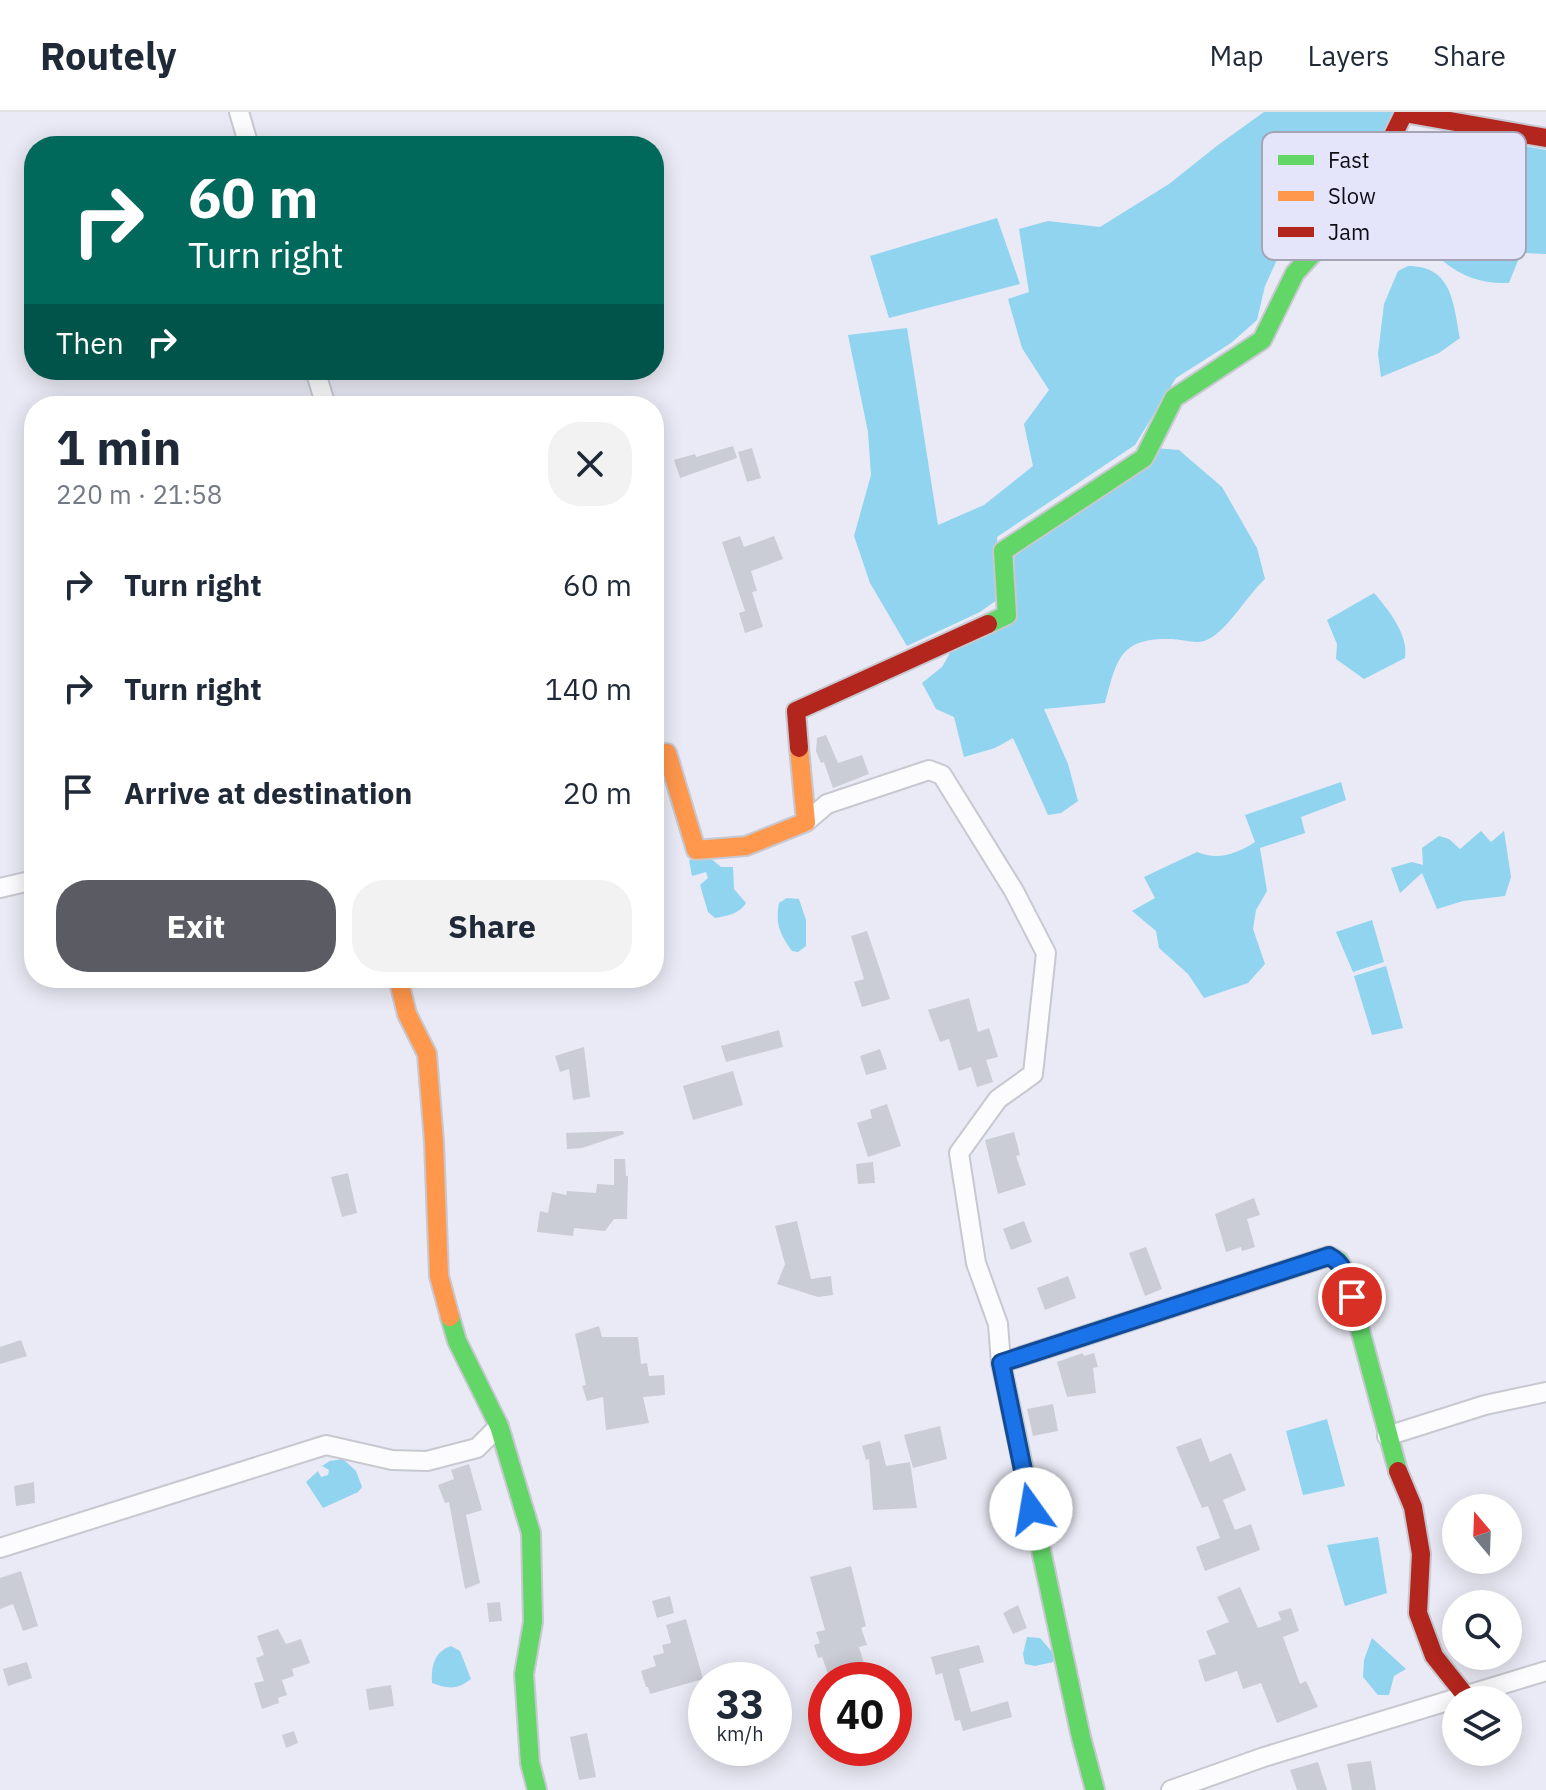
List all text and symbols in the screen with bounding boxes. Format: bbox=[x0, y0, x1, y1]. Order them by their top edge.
text: Routely bbox=[40, 31, 176, 80]
text: Map bbox=[1209, 37, 1263, 74]
text: Layers bbox=[1307, 37, 1389, 74]
text: Share bbox=[1433, 37, 1506, 74]
legend bbox=[1262, 132, 1526, 260]
text: Fast bbox=[1328, 145, 1369, 174]
text: 60 m bbox=[188, 161, 318, 233]
icon: right bbox=[56, 168, 160, 272]
text: Slow bbox=[1328, 181, 1376, 210]
text: Jam bbox=[1328, 217, 1370, 246]
text: Turn right bbox=[188, 231, 344, 278]
icon: right bbox=[140, 320, 184, 364]
text: Then bbox=[56, 323, 124, 362]
text: 1 min bbox=[56, 416, 181, 478]
button: close bbox=[548, 422, 632, 506]
text: 220 m · 21:58 bbox=[56, 477, 222, 511]
icon: right bbox=[56, 562, 100, 606]
text: Turn right bbox=[124, 565, 262, 604]
text: 60 m bbox=[563, 565, 632, 604]
icon: right bbox=[56, 666, 100, 710]
text: Turn right bbox=[124, 669, 262, 708]
text: 140 m bbox=[545, 669, 632, 708]
icon: arrive bbox=[56, 770, 100, 814]
text: Arrive at destination bbox=[124, 773, 412, 812]
text: 20 m bbox=[563, 773, 632, 812]
button: Exit bbox=[56, 880, 336, 972]
button: Share bbox=[352, 880, 632, 972]
pin bbox=[1318, 1263, 1386, 1331]
icon: arrive bbox=[1330, 1275, 1374, 1319]
position arrow bbox=[989, 1467, 1073, 1551]
north arrow bbox=[1442, 1494, 1522, 1574]
map controls bbox=[1442, 1494, 1522, 1766]
button: search bbox=[1442, 1590, 1522, 1670]
speed limit sign: 40 bbox=[808, 1662, 912, 1766]
text: 33 bbox=[716, 1678, 764, 1730]
button: layers bbox=[1442, 1686, 1522, 1766]
text: km/h bbox=[716, 1720, 764, 1747]

